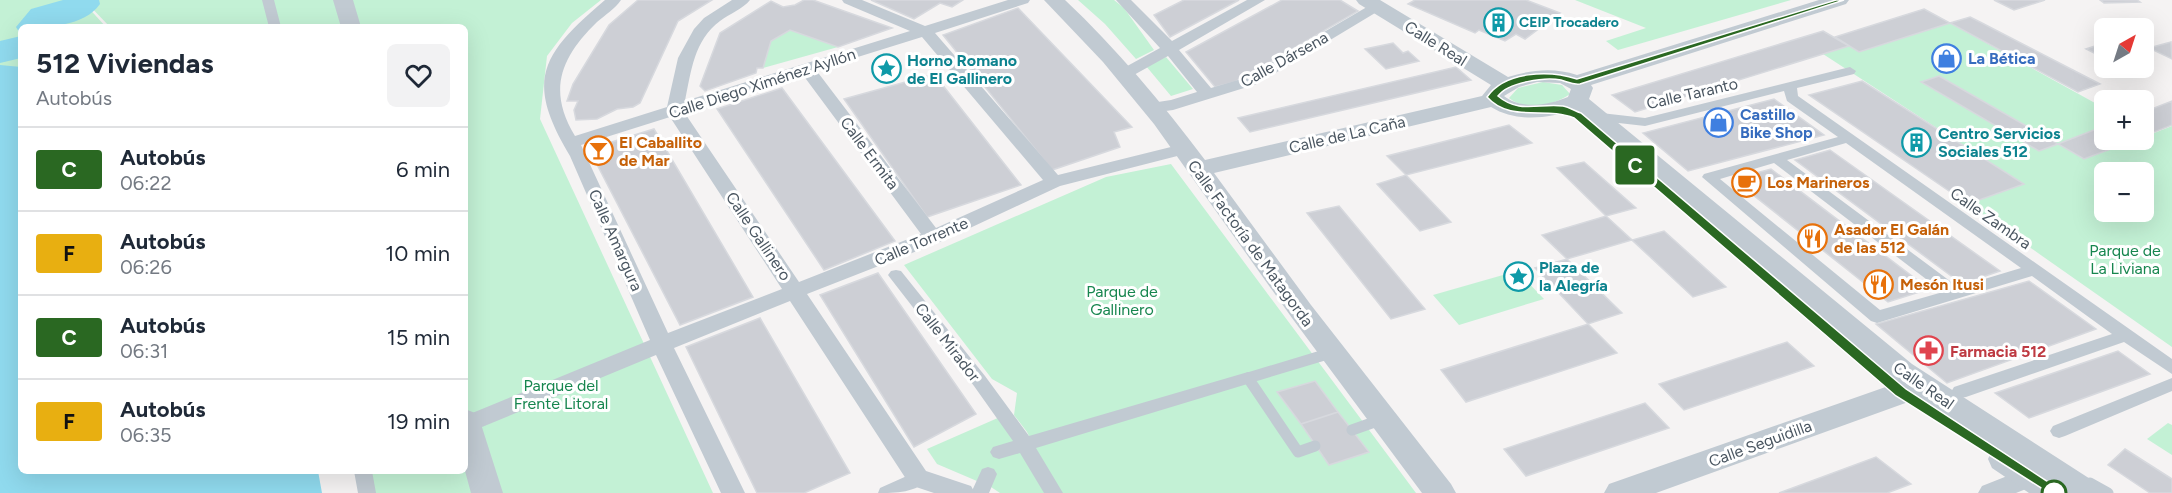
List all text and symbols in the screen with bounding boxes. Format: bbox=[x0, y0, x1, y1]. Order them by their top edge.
building icon: CEIP Trocadero bbox=[1482, 6, 1514, 38]
place label: CEIP Trocadero bbox=[1519, 14, 1619, 31]
street label: Calle Real bbox=[1401, 17, 1470, 70]
north arrow bbox=[2094, 18, 2154, 78]
map controls bbox=[2094, 18, 2154, 222]
street label: Calle Dársena bbox=[1237, 28, 1331, 91]
shop icon: La Bética bbox=[1931, 42, 1963, 74]
button: heart bbox=[387, 44, 450, 107]
street label: Calle Diego Ximénez Ayllón bbox=[666, 44, 858, 123]
text: 512 Viviendas bbox=[36, 46, 213, 80]
place label: La Bética bbox=[1968, 49, 2036, 68]
place label: Horno Romano de El Gallinero bbox=[907, 51, 1017, 88]
place icon: Horno Romano de El Gallinero bbox=[870, 53, 902, 85]
street label: Calle Taranto bbox=[1645, 74, 1740, 113]
text: Autobús bbox=[36, 86, 112, 110]
button: + bbox=[2094, 90, 2154, 150]
place label: Castillo Bike Shop bbox=[1740, 105, 1813, 142]
shop icon: Castillo Bike Shop bbox=[1703, 107, 1735, 139]
street label: Calle de La Caña bbox=[1287, 112, 1407, 157]
street label: Calle Ermita bbox=[836, 113, 903, 193]
place label: Centro Servicios Sociales 512 bbox=[1938, 124, 2061, 161]
building icon: Centro Servicios Sociales 512 bbox=[1901, 126, 1933, 158]
place label: El Caballito de Mar bbox=[619, 133, 702, 170]
bar icon: El Caballito de Mar bbox=[582, 135, 614, 167]
text: Autobús bbox=[120, 144, 206, 171]
line badge: C bbox=[1616, 146, 1654, 184]
text: C bbox=[1627, 153, 1643, 178]
text: 6 min bbox=[396, 156, 450, 183]
street label: Calle Factoría de Matagorda bbox=[1184, 156, 1317, 330]
text: C bbox=[61, 157, 77, 182]
button: − bbox=[2094, 162, 2154, 222]
cafe icon: Los Marineros bbox=[1730, 166, 1762, 198]
text: 06:22 bbox=[120, 171, 172, 195]
place label: Los Marineros bbox=[1767, 173, 1870, 192]
street label: Calle Zambra bbox=[1947, 184, 2035, 253]
street label: Calle Amargura bbox=[585, 186, 646, 294]
street label: Calle Gallinero bbox=[722, 188, 795, 284]
street label: Calle Torrente bbox=[872, 213, 971, 270]
place label: Asador El Galán de las 512 bbox=[1834, 220, 1949, 257]
restaurant icon: Asador El Galán de las 512 bbox=[1797, 222, 1829, 254]
text: Autobús bbox=[120, 228, 206, 255]
text: 10 min bbox=[385, 240, 450, 267]
text: F bbox=[63, 241, 75, 266]
park label: Parque de La Liviana bbox=[2089, 241, 2161, 278]
text: 06:26 bbox=[120, 255, 172, 279]
place label: Plaza de la Alegría bbox=[1539, 258, 1608, 295]
place icon: Plaza de la Alegría bbox=[1502, 260, 1534, 292]
restaurant icon: Mesón Itusi bbox=[1863, 268, 1895, 300]
place label: Mesón Itusi bbox=[1900, 275, 1984, 294]
park label: Parque de Gallinero bbox=[1086, 282, 1158, 319]
street label: Calle Mirador bbox=[911, 299, 984, 386]
text: Autobús bbox=[120, 312, 206, 339]
text: 15 min bbox=[387, 324, 450, 351]
text: C bbox=[61, 325, 77, 350]
pharmacy icon: Farmacia 512 bbox=[1913, 335, 1945, 367]
text: 06:31 bbox=[120, 339, 168, 363]
place label: Farmacia 512 bbox=[1950, 342, 2046, 361]
street label: Calle Real bbox=[1890, 358, 1958, 413]
park label: Parque del Frente Litoral bbox=[514, 376, 608, 413]
text: Autobús bbox=[120, 396, 206, 423]
text: 19 min bbox=[387, 408, 450, 435]
text: F bbox=[63, 409, 75, 434]
street label: Calle Seguidilla bbox=[1706, 416, 1814, 471]
text: 06:35 bbox=[120, 423, 172, 447]
unlabelled marker bbox=[2041, 480, 2067, 493]

